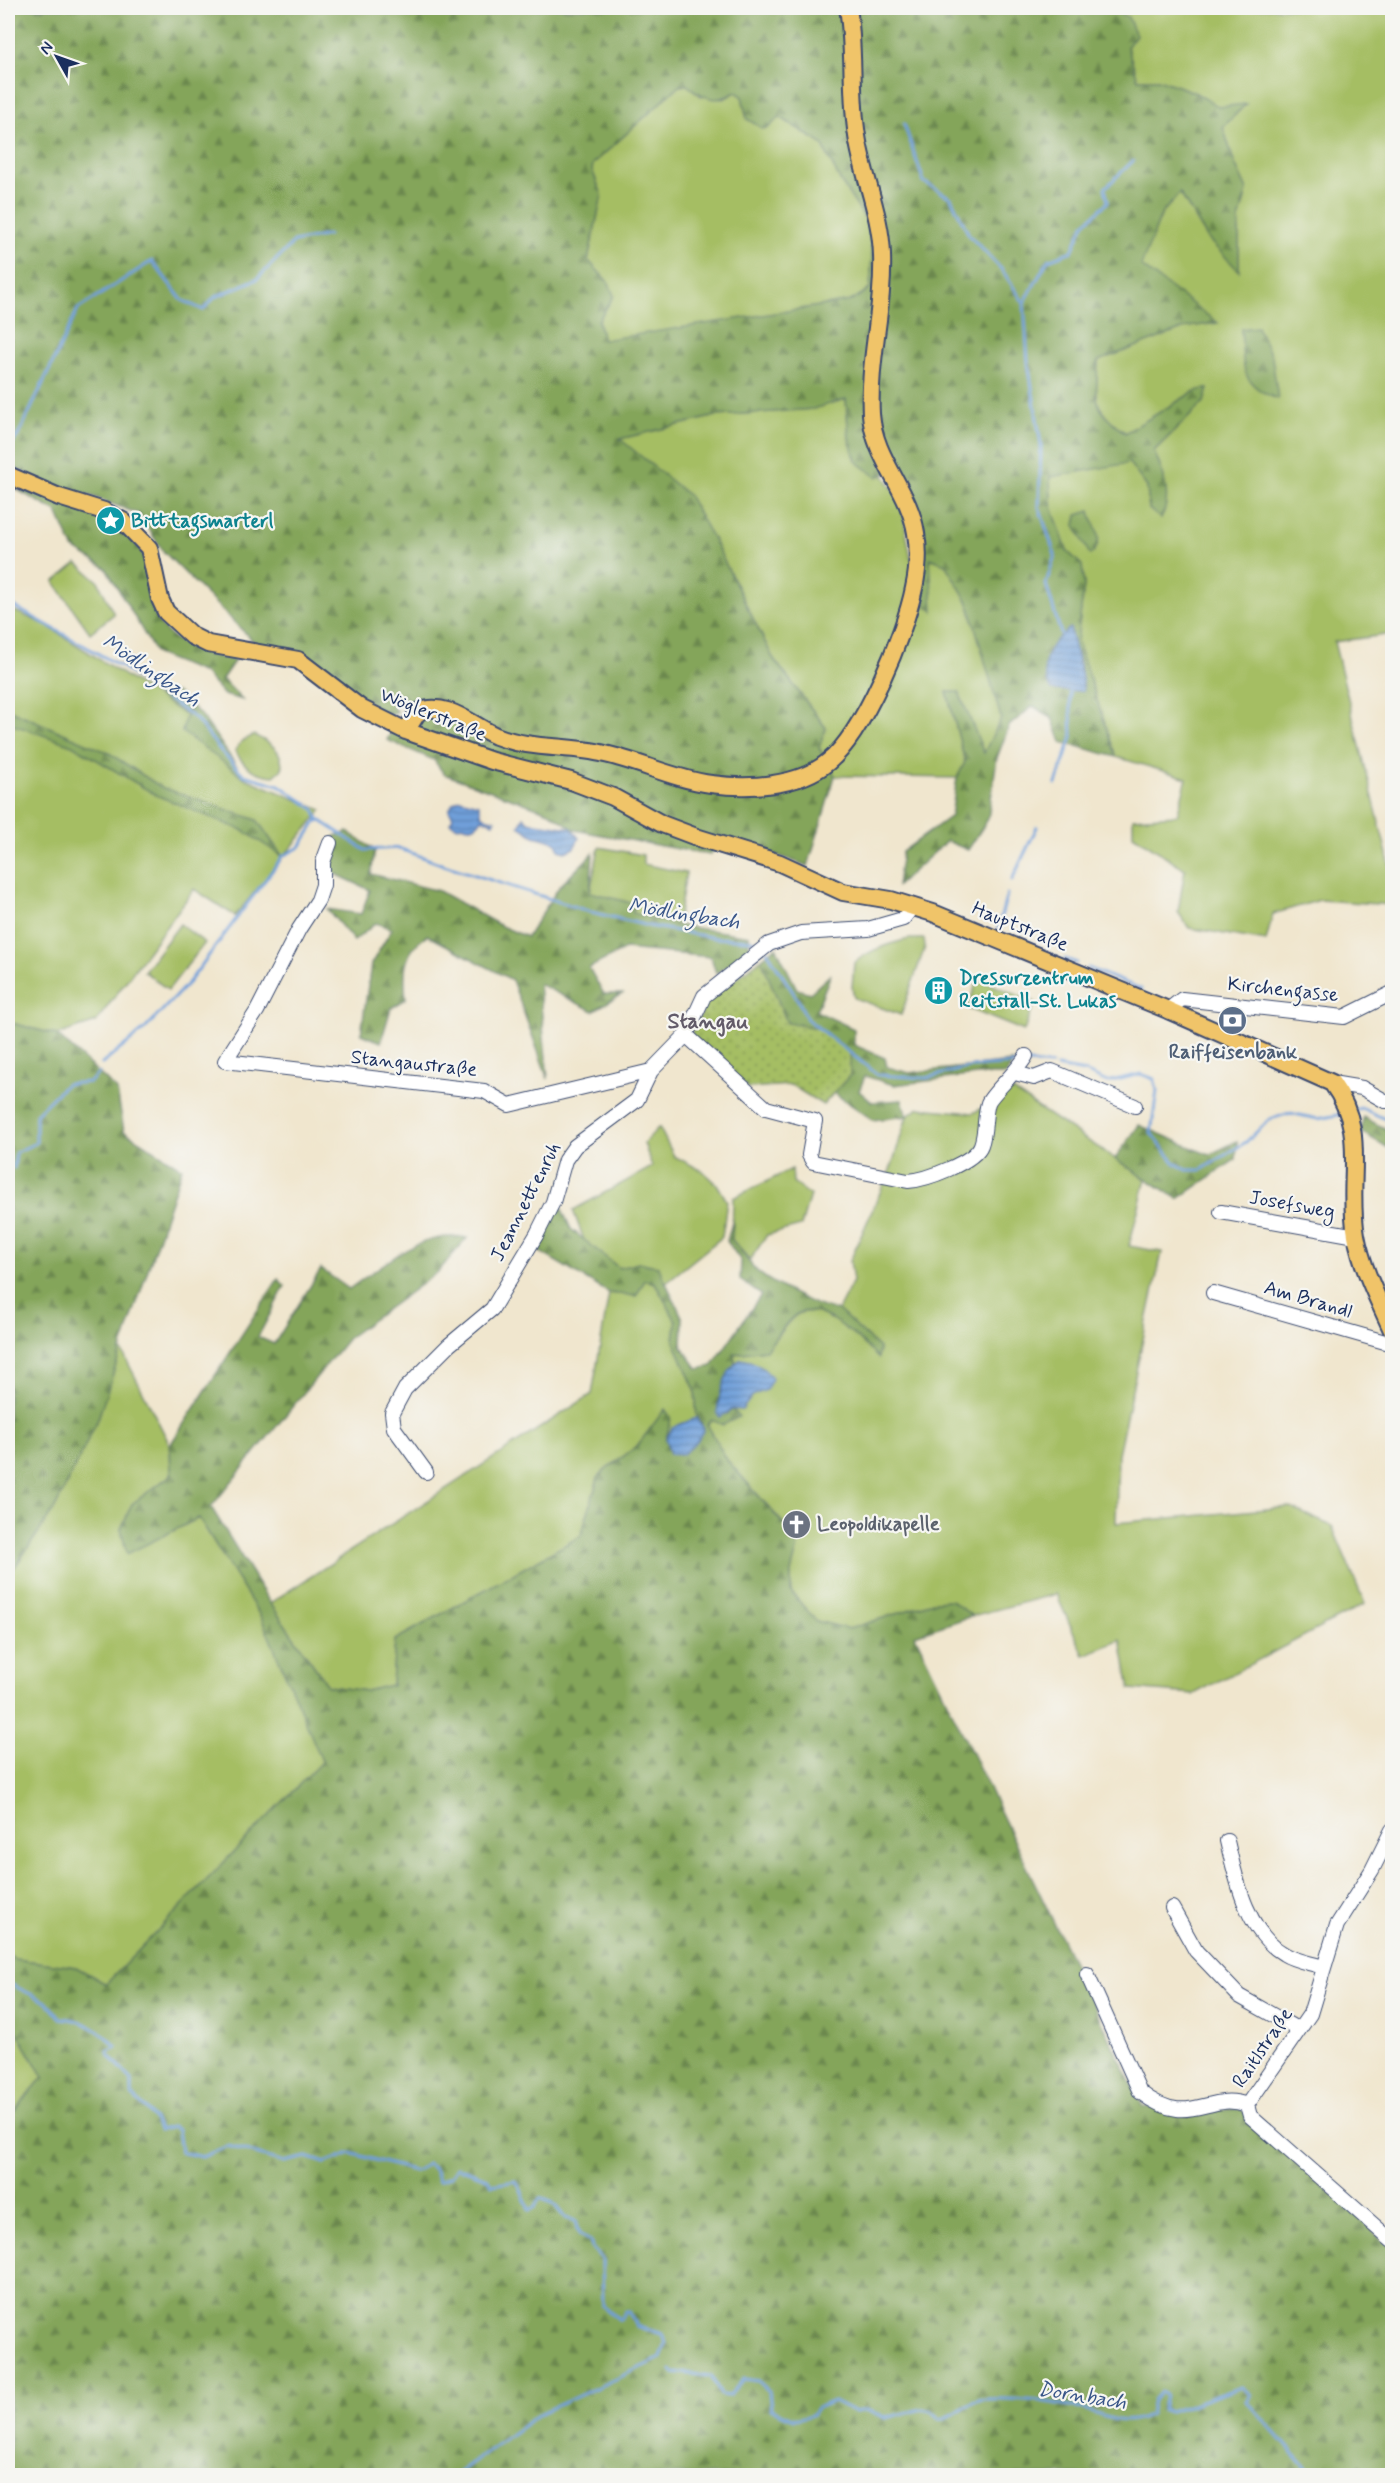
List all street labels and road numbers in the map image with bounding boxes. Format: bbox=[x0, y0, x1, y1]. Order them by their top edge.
street label: Wöglerstraße bbox=[376, 681, 490, 749]
street label: Hauptstraße bbox=[968, 895, 1072, 959]
street label: Kirchengasse bbox=[1226, 971, 1340, 1011]
street label: Stangaustraße bbox=[349, 1044, 479, 1084]
street label: Jeannettenruh bbox=[484, 1138, 568, 1266]
street label: Josefsweg bbox=[1247, 1184, 1337, 1227]
street label: Am Brandl bbox=[1261, 1275, 1355, 1325]
street label: Raitlstraße bbox=[1226, 2002, 1300, 2093]

